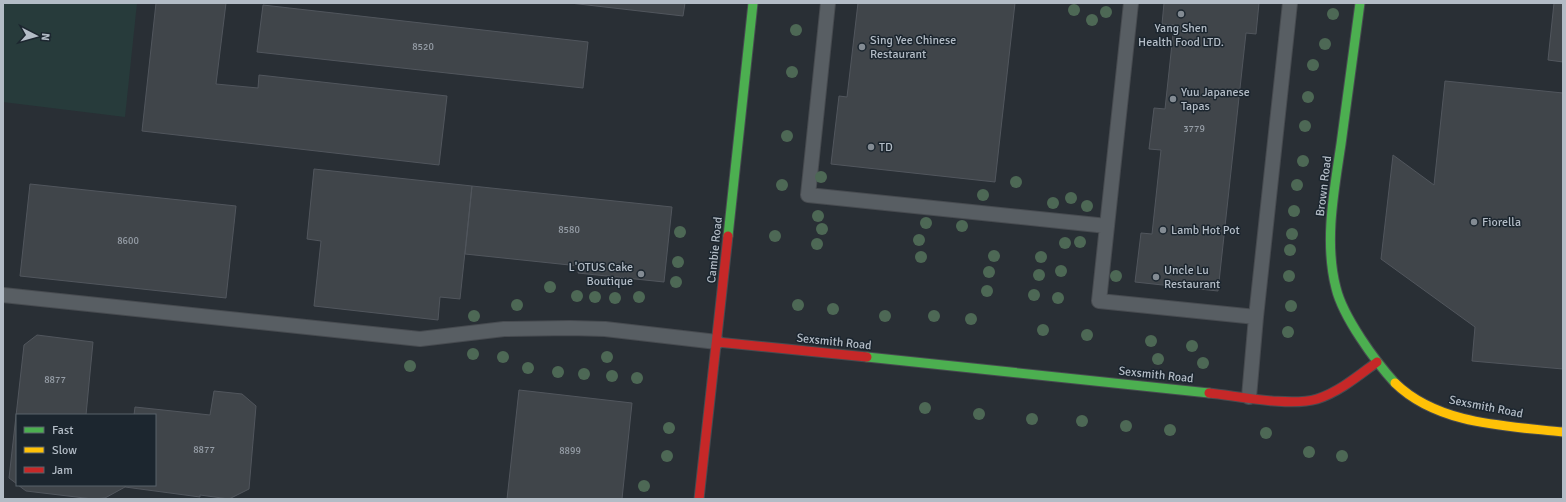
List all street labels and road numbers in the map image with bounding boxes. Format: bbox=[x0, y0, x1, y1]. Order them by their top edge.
street label: Brown Road bbox=[1313, 155, 1335, 217]
street label: Cambie Road bbox=[704, 216, 726, 284]
street label: Sexsmith Road bbox=[796, 331, 872, 353]
street label: Sexsmith Road bbox=[1118, 364, 1194, 386]
street label: Sexsmith Road bbox=[1448, 392, 1524, 422]

